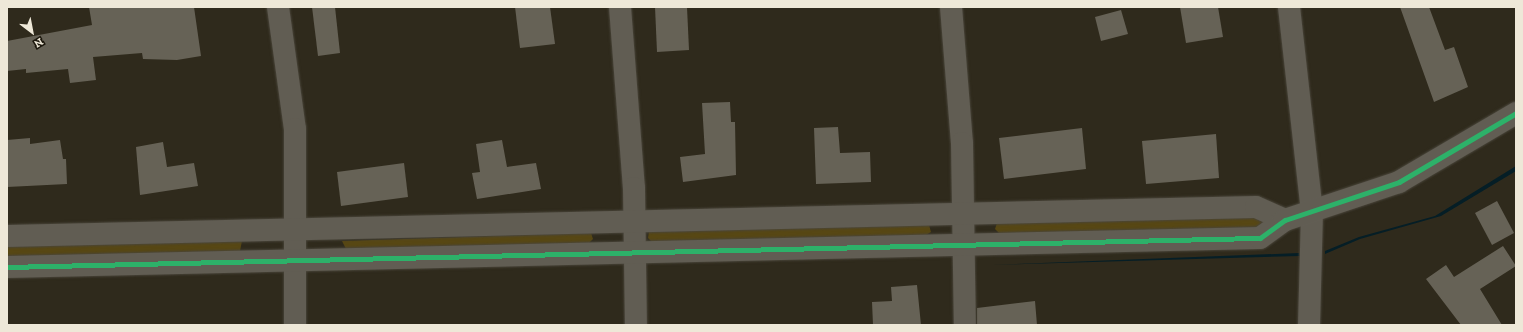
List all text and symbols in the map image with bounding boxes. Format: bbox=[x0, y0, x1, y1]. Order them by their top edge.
north arrow bbox=[12, 12, 52, 52]
text: N bbox=[32, 35, 46, 50]

